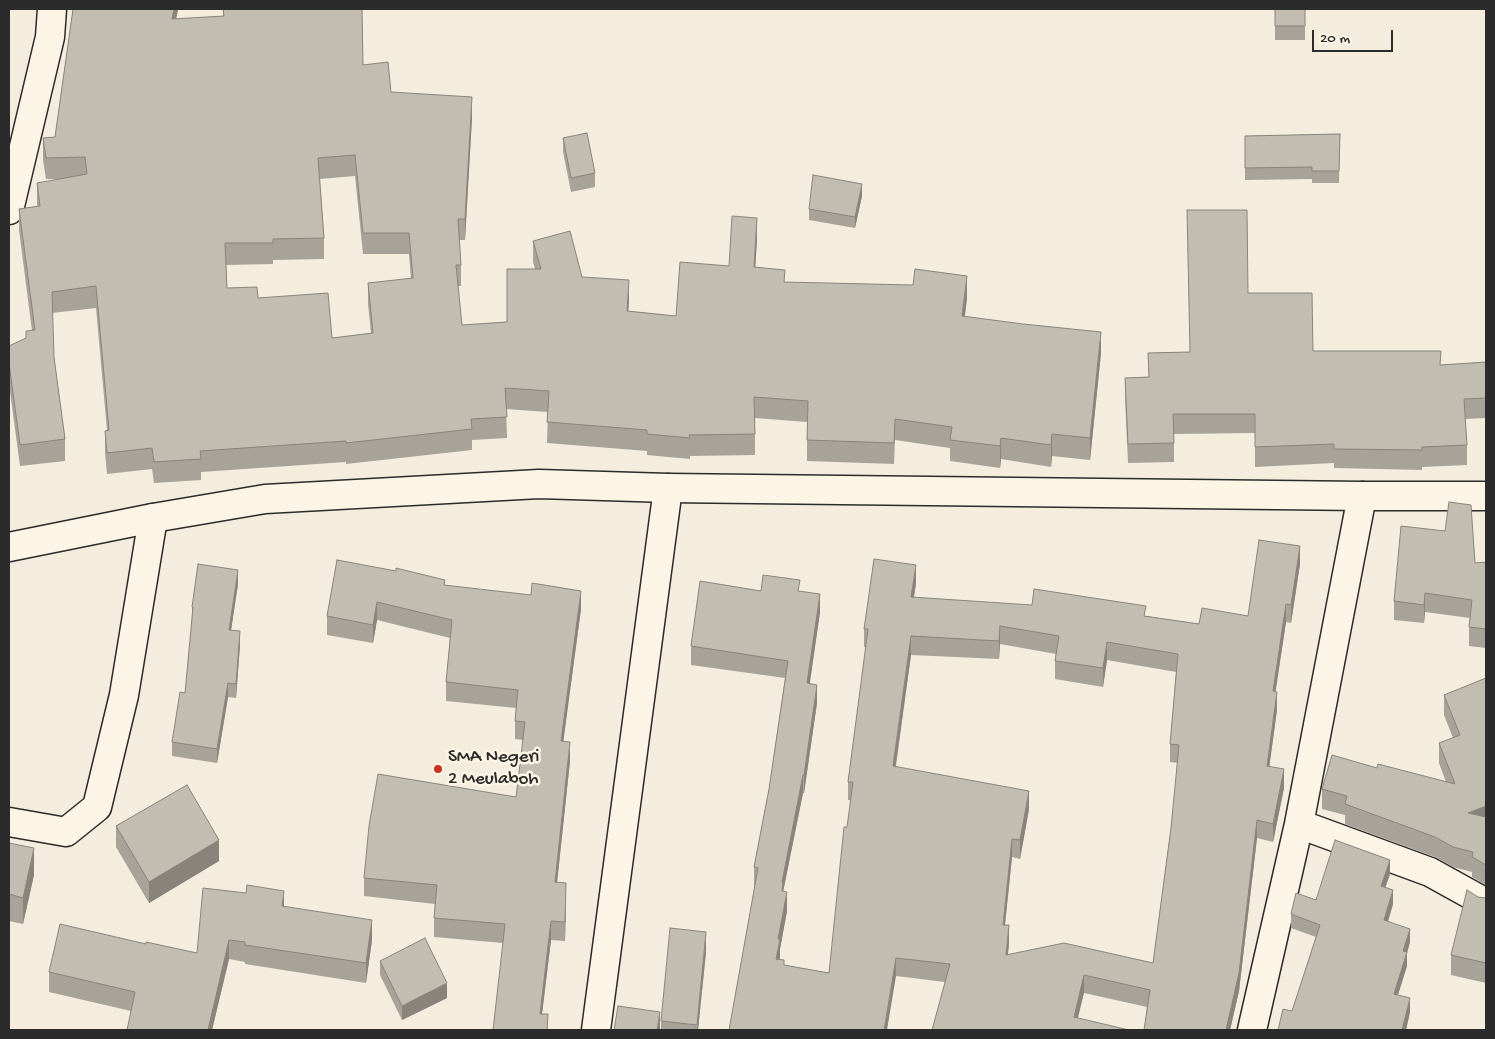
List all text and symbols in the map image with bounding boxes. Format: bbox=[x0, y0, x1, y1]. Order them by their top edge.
scale bar bbox=[1315, 20, 1396, 52]
text: 20 m bbox=[1320, 30, 1350, 48]
place label: SMA Negeri 2 Meulaboh bbox=[448, 747, 539, 791]
marker: SMA Negeri 2 Meulaboh bbox=[432, 763, 444, 775]

